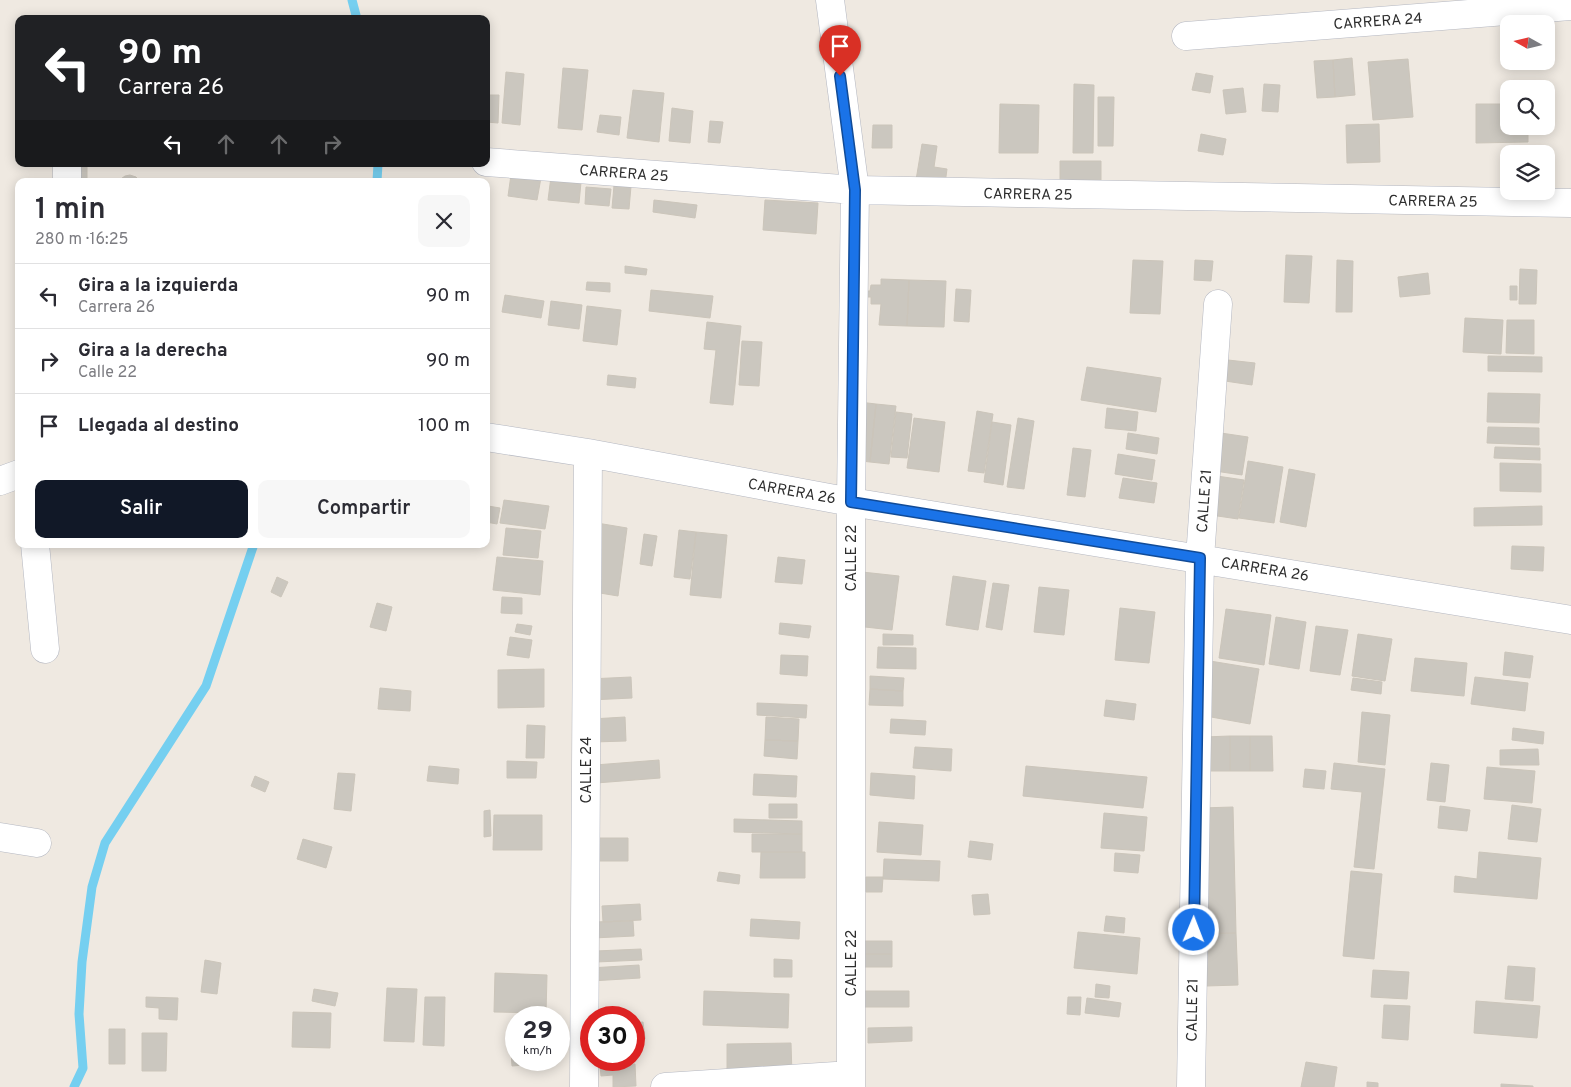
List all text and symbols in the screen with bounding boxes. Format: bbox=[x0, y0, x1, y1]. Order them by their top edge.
street label: CARRERA 24 bbox=[1333, 10, 1423, 35]
north arrow bbox=[1500, 15, 1555, 70]
map controls bbox=[1500, 15, 1555, 200]
pin bbox=[819, 25, 861, 76]
text: 90 m bbox=[118, 32, 202, 76]
icon: arrive bbox=[826, 32, 854, 60]
icon: left bbox=[35, 35, 100, 100]
text: Carrera 26 bbox=[118, 75, 224, 102]
button: search bbox=[1500, 80, 1555, 135]
icon: left bbox=[159, 130, 187, 158]
icon: ahead bbox=[212, 130, 240, 158]
icon: ahead bbox=[265, 130, 293, 158]
icon: right bbox=[318, 130, 346, 158]
button: layers bbox=[1500, 145, 1555, 200]
street label: CARRERA 25 bbox=[579, 162, 669, 187]
street label: CARRERA 25 bbox=[983, 185, 1073, 206]
text: 1 min bbox=[35, 192, 106, 229]
street label: CARRERA 25 bbox=[1388, 192, 1478, 213]
button: close bbox=[418, 195, 470, 247]
text: 280 m · 16:25 bbox=[35, 230, 128, 250]
text: Gira a la izquierda bbox=[78, 274, 238, 298]
icon: left bbox=[35, 282, 63, 310]
text: 90 m bbox=[426, 284, 470, 308]
text: Carrera 26 bbox=[78, 298, 155, 318]
text: Gira a la derecha bbox=[78, 339, 228, 363]
icon: right bbox=[35, 347, 63, 375]
text: 90 m bbox=[426, 349, 470, 373]
text: Calle 22 bbox=[78, 363, 137, 383]
icon: arrive bbox=[35, 412, 63, 440]
text: Llegada al destino bbox=[78, 414, 239, 438]
text: 100 m bbox=[418, 414, 470, 438]
street label: CALLE 21 bbox=[1194, 469, 1217, 533]
street label: CARRERA 26 bbox=[746, 475, 837, 510]
button: Salir bbox=[35, 480, 248, 538]
button: Compartir bbox=[258, 480, 470, 538]
street label: CALLE 22 bbox=[843, 525, 862, 591]
street label: CARRERA 26 bbox=[1219, 554, 1310, 587]
street label: CALLE 24 bbox=[578, 737, 597, 803]
position arrow bbox=[1167, 903, 1219, 955]
street label: CALLE 22 bbox=[843, 930, 862, 996]
street label: CALLE 21 bbox=[1183, 978, 1204, 1042]
speed limit sign: 30 bbox=[580, 1006, 645, 1071]
text: 29 bbox=[522, 1016, 553, 1048]
text: km/h bbox=[523, 1043, 552, 1059]

